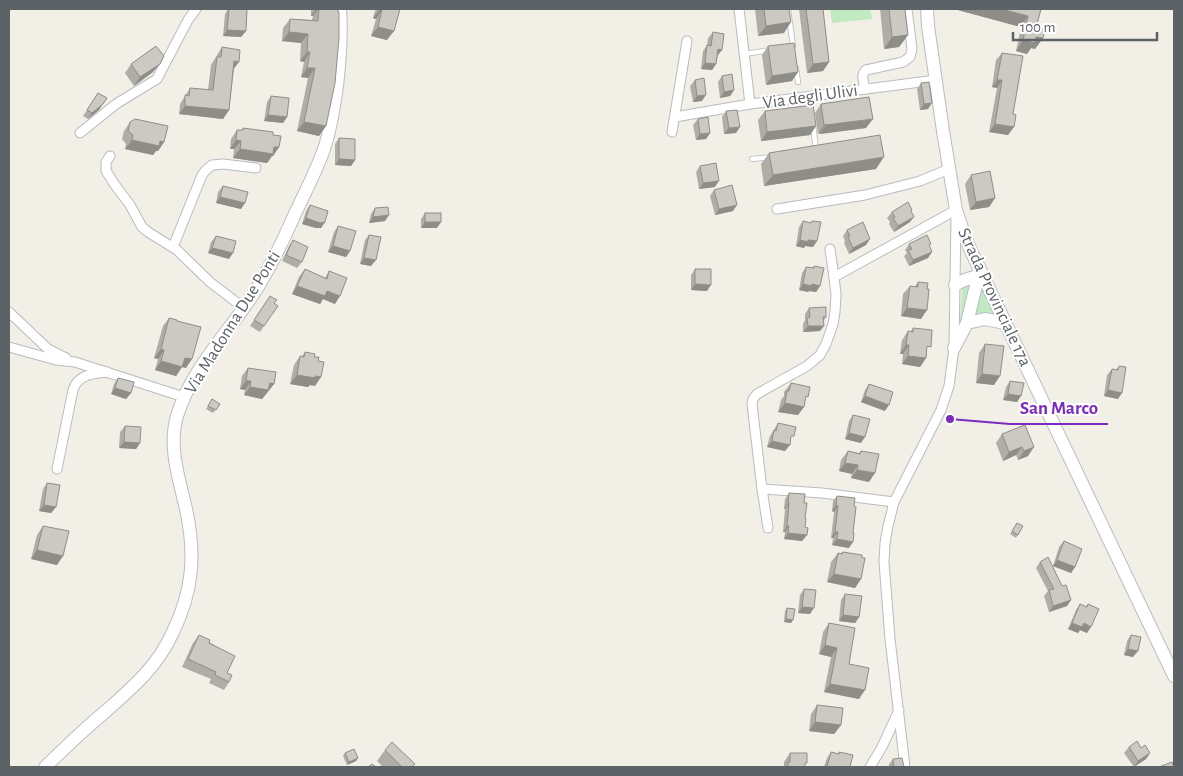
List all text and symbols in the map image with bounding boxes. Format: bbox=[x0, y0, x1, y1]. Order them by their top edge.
scale bar bbox=[1013, 10, 1157, 42]
text: 100 m bbox=[1020, 20, 1055, 35]
street label: Via degli Ulivi bbox=[761, 81, 859, 113]
street label: Strada Provinciale 17a bbox=[954, 225, 1034, 370]
street label: Via Madonna Due Ponti bbox=[182, 248, 284, 397]
callout: San Marco bbox=[1010, 390, 1108, 424]
text: San Marco bbox=[1020, 399, 1098, 418]

